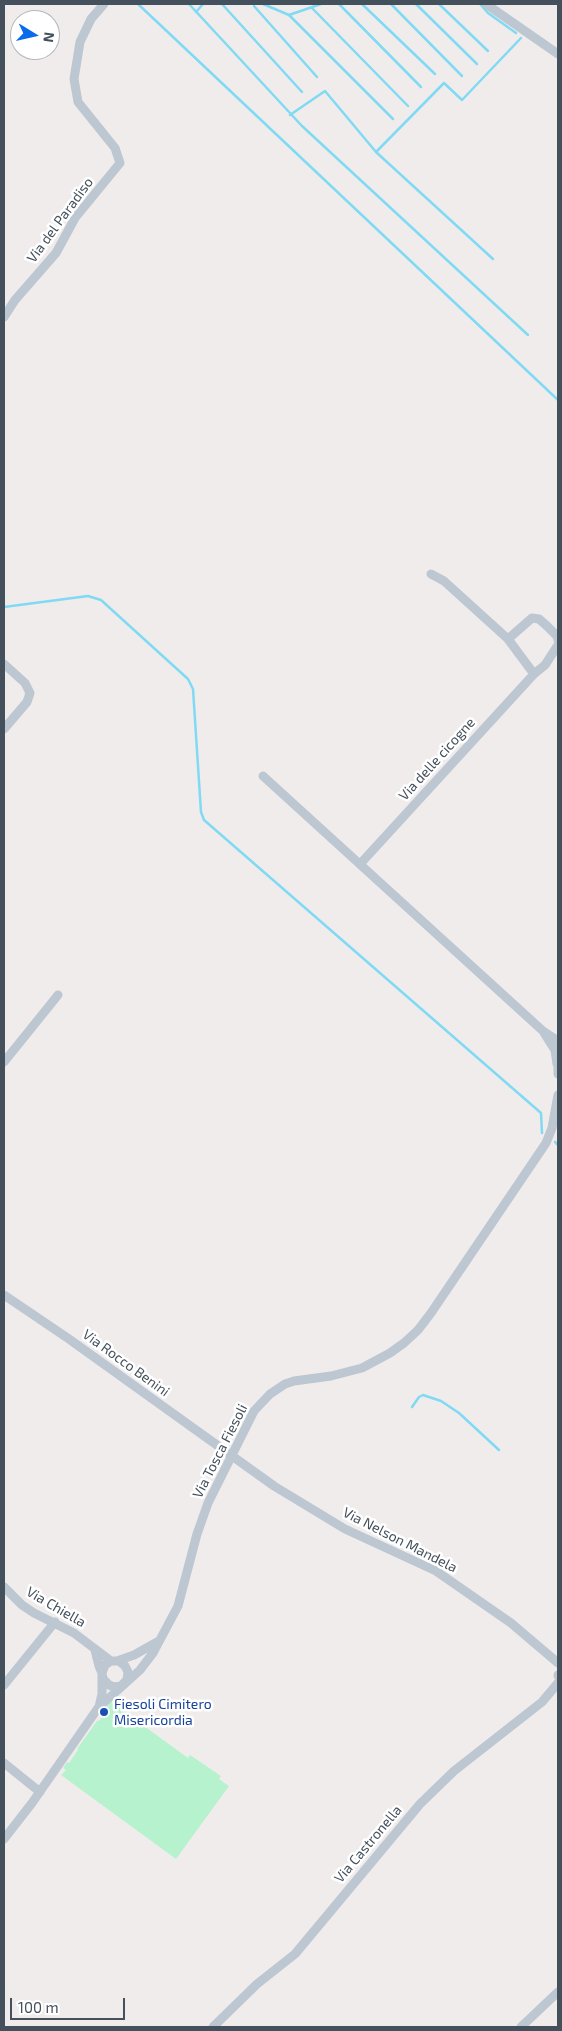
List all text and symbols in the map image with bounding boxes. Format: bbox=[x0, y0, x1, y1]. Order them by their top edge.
north arrow bbox=[10, 10, 60, 60]
text: N bbox=[40, 31, 59, 44]
street label: Via del Paradiso bbox=[23, 174, 97, 266]
street label: Via delle cicogne bbox=[395, 714, 479, 804]
street label: Via Rocco Benini bbox=[79, 1326, 173, 1400]
street label: Via Tosca Fiesoli bbox=[189, 1401, 251, 1501]
street label: Via Nelson Mandela bbox=[340, 1504, 460, 1576]
street label: Via Chiella bbox=[23, 1583, 89, 1631]
place label: Fiesoli Cimitero Misericordia bbox=[114, 1696, 212, 1728]
marker: Fiesoli Cimitero Misericordia bbox=[98, 1706, 110, 1718]
street label: Via Castronella bbox=[331, 1802, 405, 1886]
scale bar bbox=[12, 1988, 128, 2020]
text: 100 m bbox=[18, 1998, 59, 2016]

